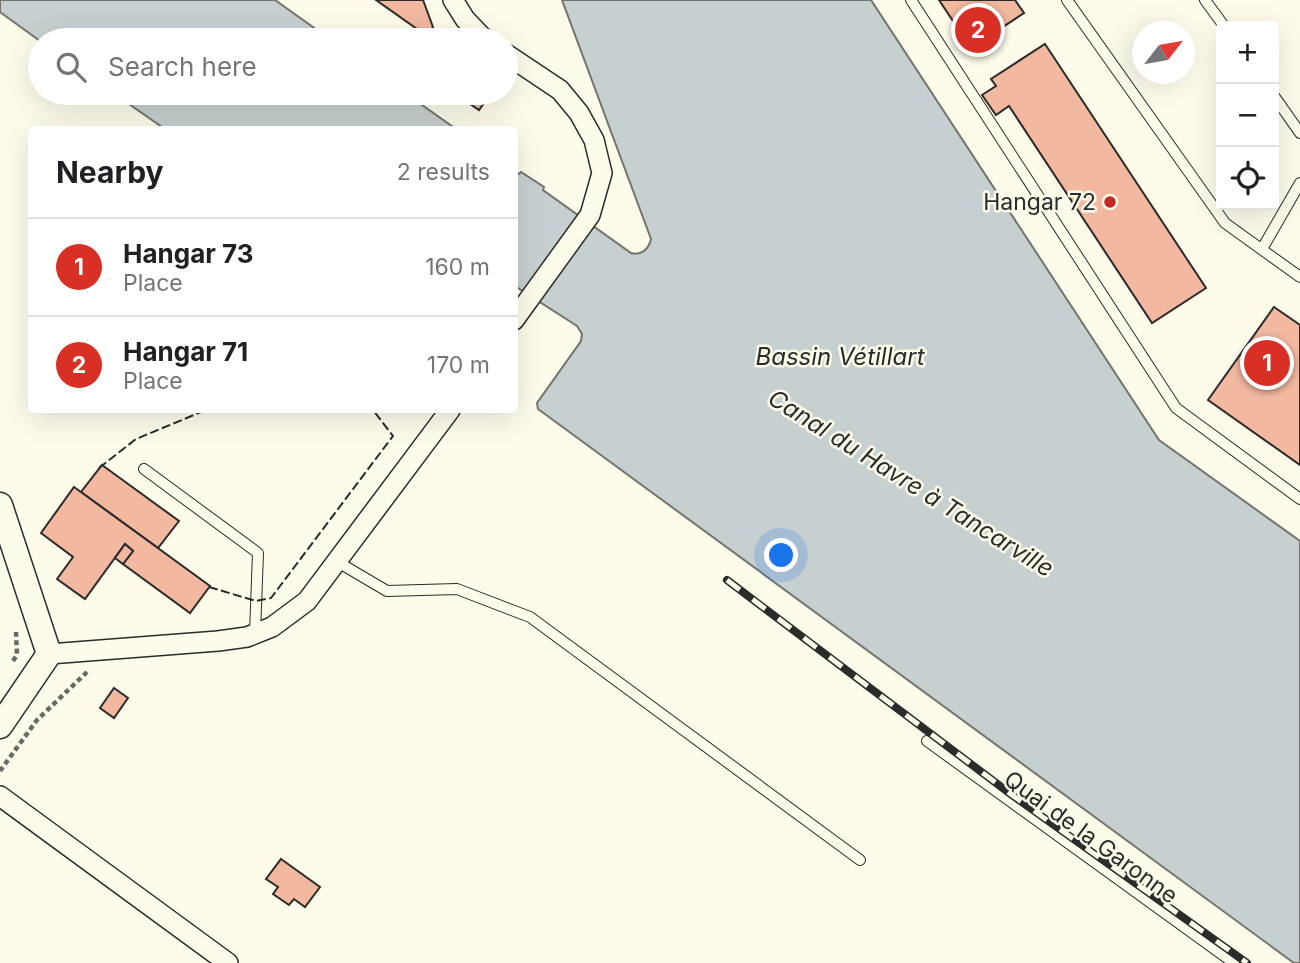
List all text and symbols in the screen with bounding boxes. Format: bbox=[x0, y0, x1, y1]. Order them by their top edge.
pin: 2 bbox=[955, 4, 1001, 56]
north arrow bbox=[1132, 21, 1195, 84]
map controls bbox=[1216, 21, 1279, 210]
button: + bbox=[1216, 21, 1279, 84]
search box bbox=[28, 28, 518, 105]
icon: search bbox=[52, 48, 90, 86]
text: Search here bbox=[108, 51, 257, 82]
button: − bbox=[1216, 84, 1279, 147]
button: locate bbox=[1216, 147, 1279, 210]
text: Nearby bbox=[56, 154, 164, 190]
text: 2 results bbox=[397, 158, 490, 186]
place label: Hangar 72 bbox=[983, 188, 1096, 216]
marker: Hangar 72 bbox=[1102, 194, 1118, 210]
text: Hangar 73 bbox=[123, 238, 253, 269]
text: 1 bbox=[74, 253, 84, 281]
text: 160 m bbox=[425, 253, 490, 281]
text: Place bbox=[123, 269, 183, 297]
text: Hangar 71 bbox=[123, 336, 248, 367]
pin: 1 bbox=[1244, 337, 1290, 389]
water label: Bassin Vétillart bbox=[755, 342, 926, 371]
text: 2 bbox=[72, 351, 86, 379]
text: 170 m bbox=[427, 351, 490, 379]
text: Place bbox=[123, 367, 183, 395]
water label: Canal du Havre à Tancarville bbox=[763, 383, 1059, 583]
your location bbox=[764, 538, 798, 572]
street label: Quai de la Garonne bbox=[999, 765, 1183, 909]

